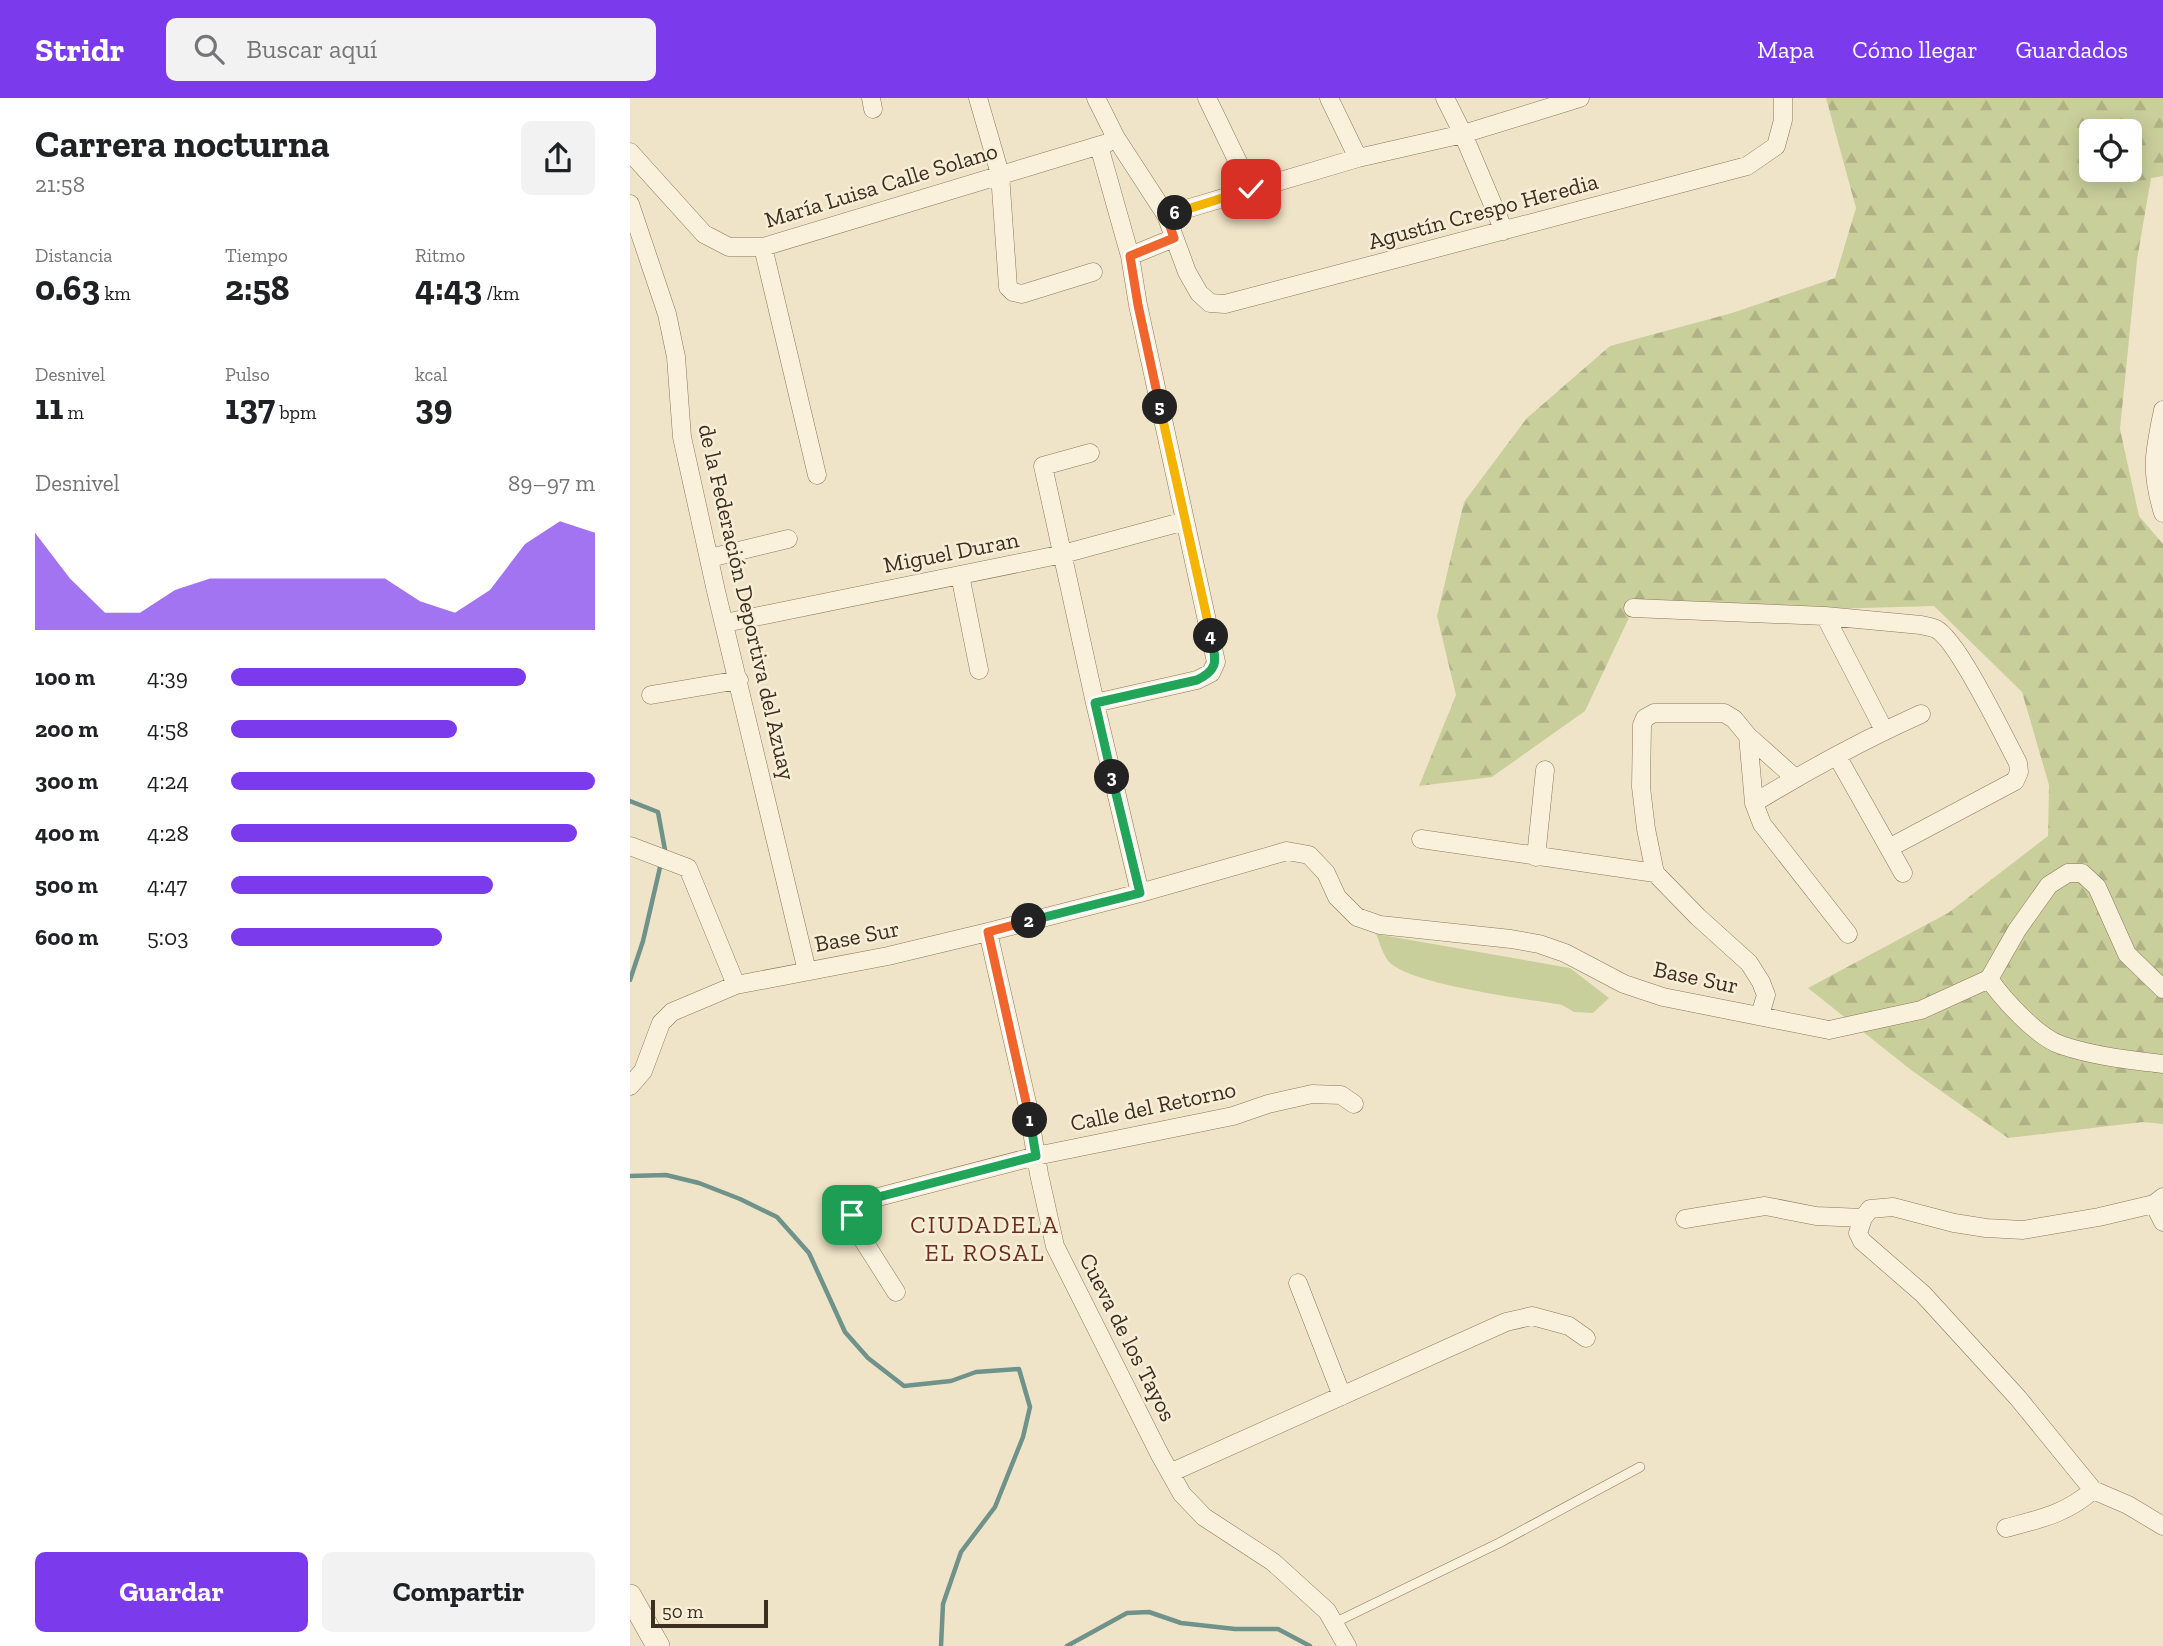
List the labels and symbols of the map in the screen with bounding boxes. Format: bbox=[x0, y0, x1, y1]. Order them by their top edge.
street label: María Luisa Calle Solano bbox=[761, 136, 1001, 234]
pin bbox=[1221, 159, 1281, 219]
street label: Agustín Crespo Heredia bbox=[1365, 167, 1601, 255]
pin: 6 bbox=[1158, 195, 1192, 230]
pin: 5 bbox=[1142, 390, 1178, 424]
street label: de la Federación Deportiva del Azuay bbox=[692, 421, 802, 783]
street label: Miguel Duran bbox=[881, 525, 1021, 579]
pin: 4 bbox=[1194, 618, 1228, 654]
pin: 3 bbox=[1094, 760, 1130, 794]
pin: 2 bbox=[1012, 904, 1046, 938]
street label: Base Sur bbox=[812, 914, 902, 958]
street label: Base Sur bbox=[1651, 954, 1741, 1000]
street label: Calle del Retorno bbox=[1068, 1075, 1238, 1137]
pin: 1 bbox=[1012, 1102, 1048, 1138]
pin bbox=[822, 1185, 882, 1245]
district label: CIUDADELA EL ROSAL bbox=[910, 1210, 1060, 1267]
street label: Cueva de los Tayos bbox=[1073, 1248, 1183, 1426]
scale bar bbox=[651, 1597, 768, 1629]

